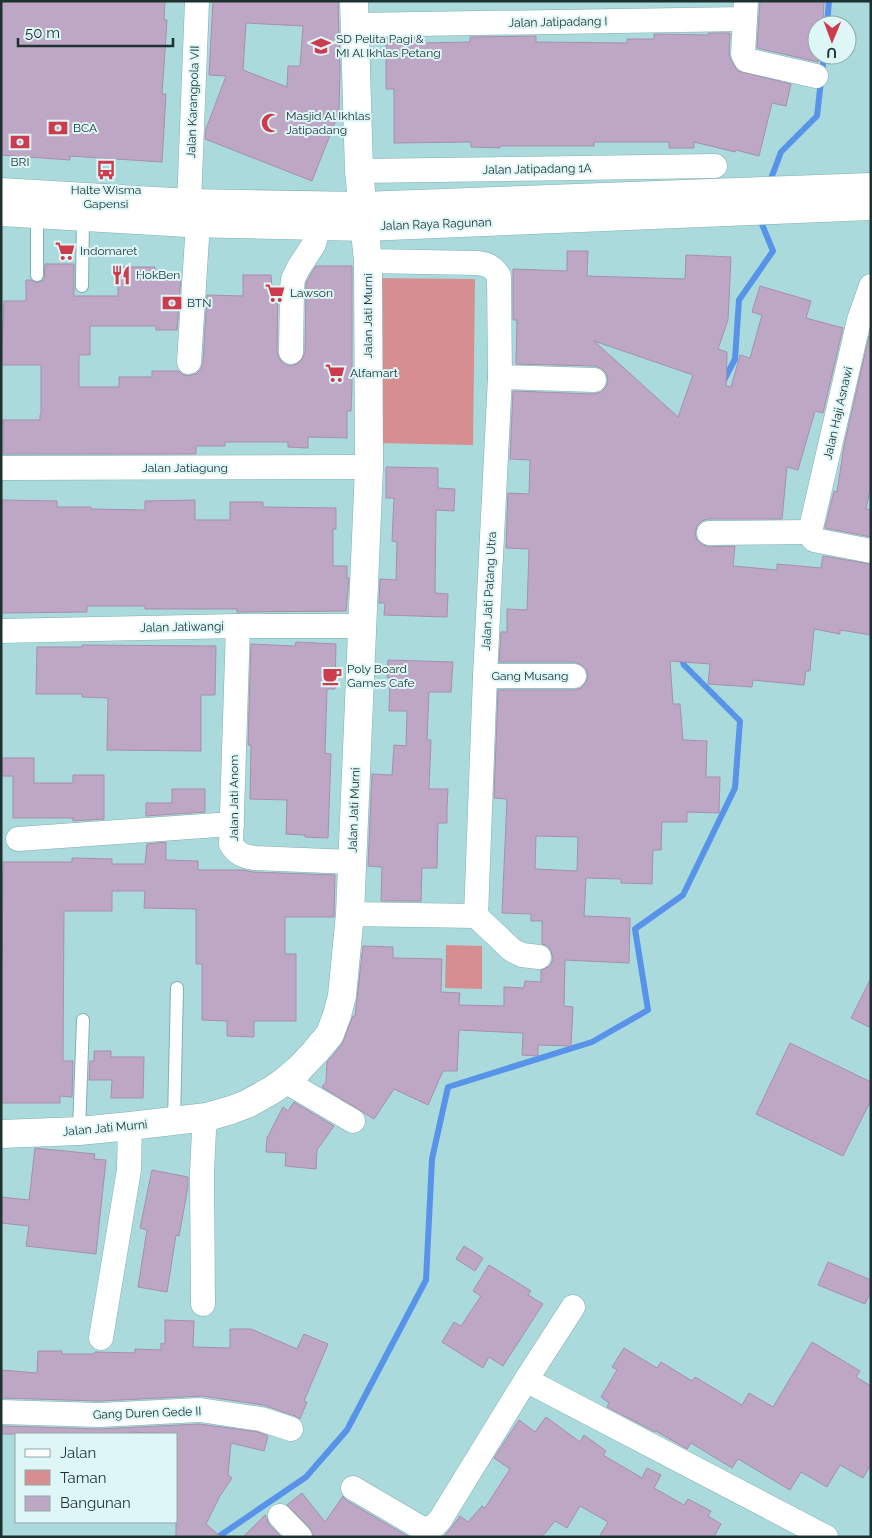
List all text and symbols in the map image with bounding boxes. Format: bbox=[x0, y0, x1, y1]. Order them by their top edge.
street label: Jalan Jatipadang I bbox=[508, 14, 608, 30]
scale bar bbox=[18, 15, 172, 47]
north arrow bbox=[807, 15, 857, 65]
text: 50 m bbox=[25, 24, 60, 42]
place label: SD Pelita Pagi & MI Al Ikhlas Petang bbox=[336, 32, 441, 60]
school or university icon: SD Pelita Pagi & MI Al Ikhlas Petang bbox=[310, 35, 332, 57]
text: U bbox=[826, 45, 837, 61]
street label: Jalan Karangpola VII bbox=[184, 46, 202, 158]
place label: Masjid Al Ikhlas Jatipadang bbox=[286, 109, 370, 137]
mosque icon: Masjid Al Ikhlas Jatipadang bbox=[260, 112, 282, 134]
bank icon: BCA bbox=[47, 117, 69, 139]
place label: BCA bbox=[73, 121, 97, 135]
bank icon: BRI bbox=[9, 131, 31, 153]
place label: BRI bbox=[11, 155, 29, 169]
bus stop icon: Halte Wisma Gapensi bbox=[95, 159, 117, 181]
street label: Jalan Jatipadang 1A bbox=[482, 161, 592, 177]
place label: Halte Wisma Gapensi bbox=[71, 183, 141, 211]
street label: Jalan Raya Ragunan bbox=[380, 215, 492, 233]
supermarket icon: Indomaret bbox=[54, 240, 76, 262]
place label: Indomaret bbox=[80, 244, 137, 258]
restaurant icon: HokBen bbox=[110, 264, 132, 286]
place label: HokBen bbox=[136, 268, 180, 282]
street label: Jalan Jati Murni bbox=[361, 273, 375, 359]
supermarket icon: Lawson bbox=[264, 282, 286, 304]
place label: Lawson bbox=[290, 286, 333, 300]
bank icon: BTN bbox=[161, 292, 183, 314]
place label: BTN bbox=[187, 296, 211, 310]
supermarket icon: Alfamart bbox=[324, 362, 346, 384]
street label: Jalan Haji Asnawi bbox=[820, 365, 856, 461]
place label: Alfamart bbox=[350, 366, 398, 380]
street label: Jalan Jatiagung bbox=[142, 461, 228, 475]
street label: Jalan Jati Patang Utra bbox=[479, 531, 499, 651]
street label: Jalan Jatiwangi bbox=[140, 619, 224, 635]
place label: Poly Board Games Cafe bbox=[347, 662, 415, 690]
cafe icon: Poly Board Games Cafe bbox=[321, 665, 343, 687]
street label: Gang Musang bbox=[491, 669, 569, 683]
street label: Jalan Jati Anom bbox=[227, 755, 241, 841]
street label: Jalan Jati Murni bbox=[346, 767, 362, 853]
street label: Jalan Jati Murni bbox=[62, 1117, 148, 1139]
street label: Gang Duren Gede II bbox=[92, 1404, 202, 1422]
legend bbox=[15, 1433, 178, 1523]
text: Jalan bbox=[60, 1444, 96, 1462]
text: Taman bbox=[60, 1469, 106, 1487]
text: Bangunan bbox=[60, 1494, 131, 1512]

